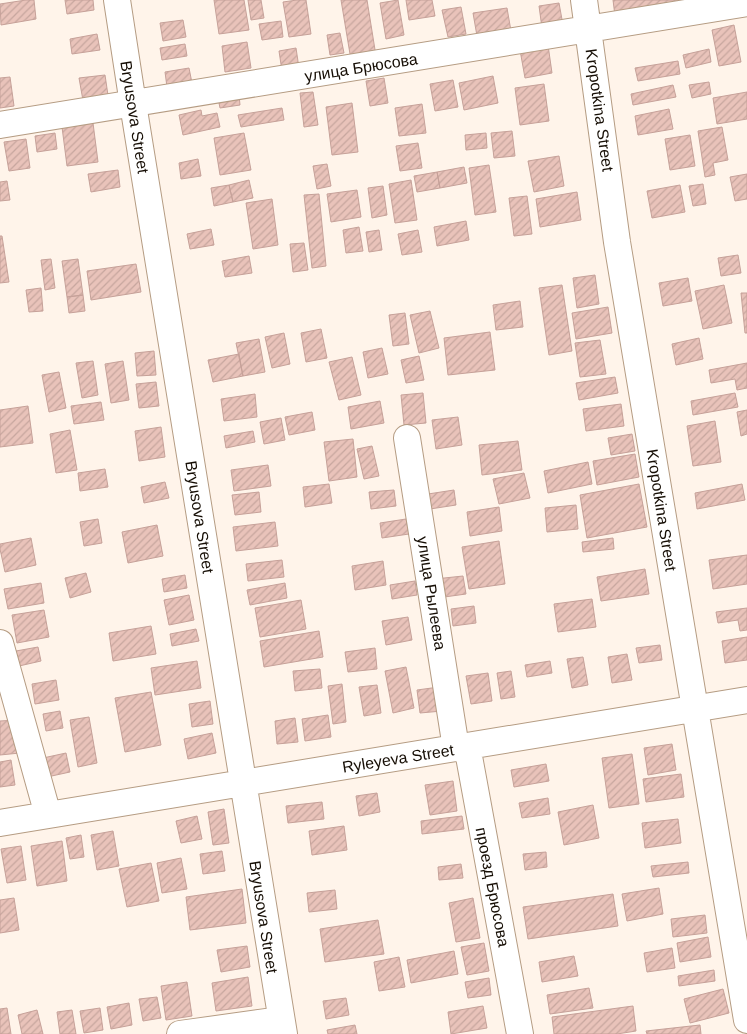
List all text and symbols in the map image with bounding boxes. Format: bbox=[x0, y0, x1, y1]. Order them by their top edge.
street label: Kropotkina Street bbox=[582, 48, 617, 173]
street label: улица Брюсова bbox=[303, 50, 419, 85]
street label: Bryusova Street bbox=[117, 60, 152, 175]
street label: Kropotkina Street bbox=[643, 448, 680, 573]
street label: Bryusova Street bbox=[182, 460, 217, 575]
street label: улица Рылеева bbox=[414, 535, 449, 651]
street label: Ryleyeva Street bbox=[341, 741, 456, 776]
street label: проезд Брюсова bbox=[473, 826, 512, 948]
street label: Bryusova Street bbox=[246, 860, 281, 975]

